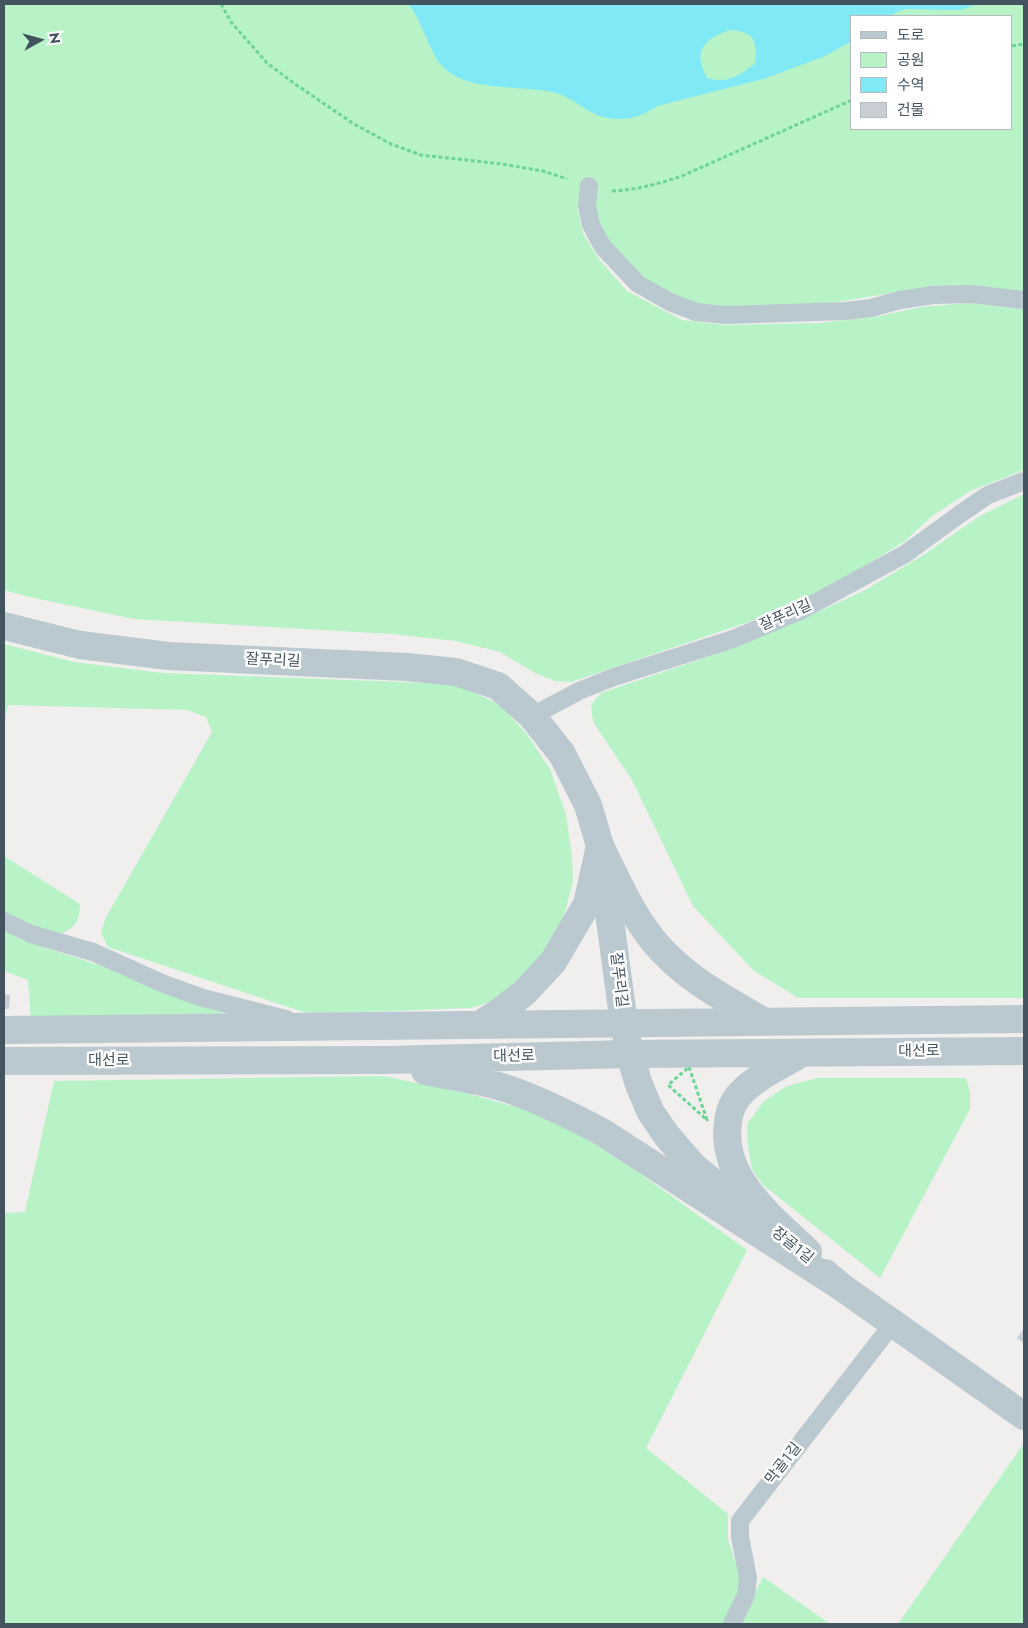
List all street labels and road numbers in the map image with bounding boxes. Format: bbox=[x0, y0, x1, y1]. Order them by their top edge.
street label: 잘푸리길 bbox=[757, 597, 815, 635]
street label: 잘푸리길 bbox=[245, 651, 301, 671]
street label: 잘푸리길 bbox=[606, 952, 630, 1008]
street label: 대선로 bbox=[898, 1043, 940, 1061]
street label: 대선로 bbox=[493, 1048, 535, 1066]
street label: 대선로 bbox=[88, 1052, 130, 1070]
street label: 장골1길 bbox=[768, 1224, 816, 1268]
street label: 막골1길 bbox=[762, 1439, 806, 1489]

